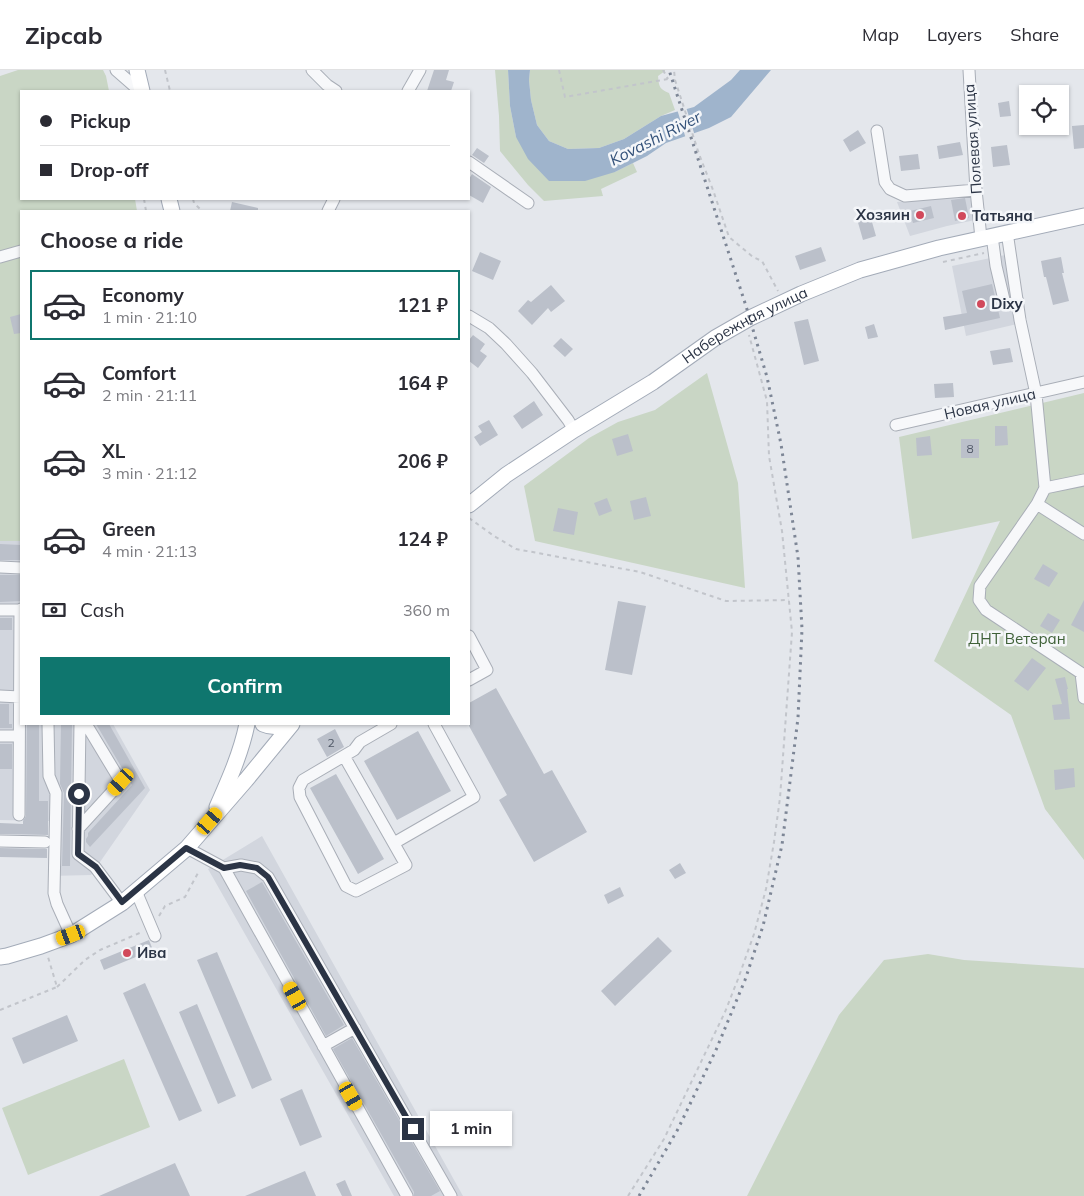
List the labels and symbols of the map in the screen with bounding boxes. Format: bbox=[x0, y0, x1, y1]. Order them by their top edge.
street label: Полевая улица bbox=[959, 83, 986, 195]
water label: Kovashi River bbox=[606, 106, 705, 170]
place label: Хозяин bbox=[855, 205, 910, 224]
place label: Татьяна bbox=[972, 206, 1033, 225]
marker: Хозяин bbox=[914, 209, 926, 221]
marker: Татьяна bbox=[956, 210, 968, 222]
street label: Набережная улица bbox=[678, 282, 810, 368]
place label: Dixy bbox=[991, 294, 1023, 313]
marker: Dixy bbox=[975, 298, 987, 310]
street label: Новая улица bbox=[942, 384, 1038, 423]
house number: 8 bbox=[966, 441, 974, 456]
park label: ДНТ Ветеран bbox=[968, 629, 1066, 648]
house number: 2 bbox=[327, 735, 335, 750]
car bbox=[105, 766, 136, 798]
route start bbox=[68, 783, 90, 805]
car bbox=[194, 805, 225, 837]
car bbox=[54, 923, 87, 947]
place label: Ива bbox=[137, 943, 167, 962]
marker: Ива bbox=[121, 947, 133, 959]
car bbox=[281, 979, 308, 1013]
car bbox=[337, 1079, 364, 1113]
callout: 1 min bbox=[430, 1112, 513, 1146]
route end bbox=[402, 1118, 424, 1140]

